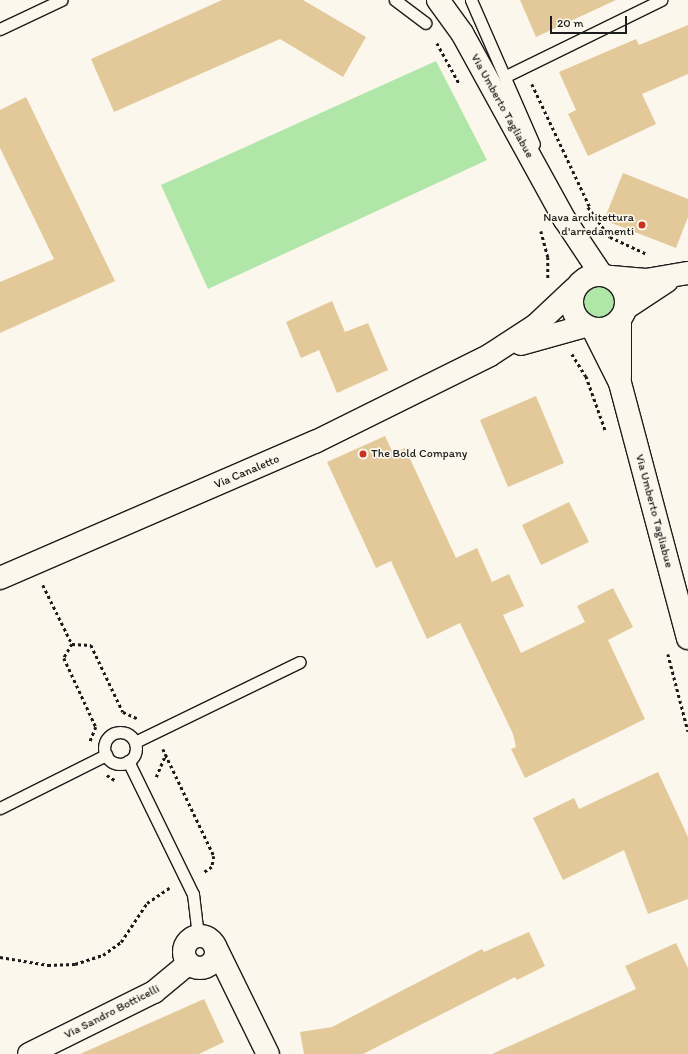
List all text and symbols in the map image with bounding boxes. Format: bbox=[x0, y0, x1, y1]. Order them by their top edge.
scale bar bbox=[552, 8, 629, 34]
text: 20 m bbox=[557, 16, 584, 30]
street label: Via Umberto Tagliabue bbox=[468, 52, 536, 160]
place label: Nava architettura d'arredamenti bbox=[544, 211, 634, 239]
marker: Nava architettura d'arredamenti bbox=[637, 220, 647, 230]
place label: The Bold Company bbox=[371, 447, 467, 461]
marker: The Bold Company bbox=[358, 449, 368, 459]
street label: Via Canaletto bbox=[212, 452, 282, 492]
street label: Via Umberto Tagliabue bbox=[632, 453, 676, 569]
street label: Via Sandro Botticelli bbox=[62, 982, 162, 1042]

